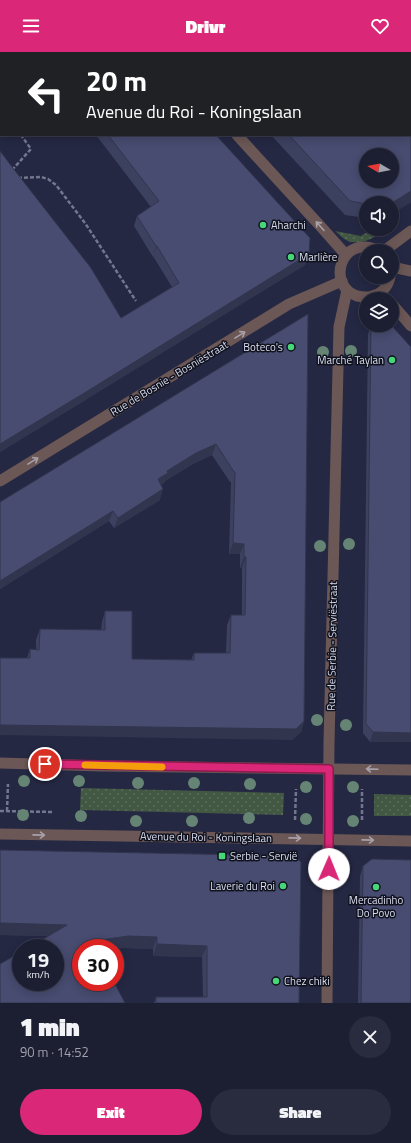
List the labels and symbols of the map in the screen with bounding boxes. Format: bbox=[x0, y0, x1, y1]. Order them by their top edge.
north arrow bbox=[359, 148, 399, 188]
place label: Aharchi bbox=[271, 217, 306, 233]
marker: Aharchi bbox=[258, 220, 268, 230]
one-way arrow bbox=[316, 220, 325, 231]
place label: Marlière bbox=[299, 249, 338, 265]
marker: Marlière bbox=[286, 252, 296, 262]
one-way arrow bbox=[234, 330, 246, 338]
street label: Rue de Bosnie - Bosniëstraat bbox=[107, 336, 231, 420]
place label: Boteco's bbox=[243, 339, 283, 355]
marker: Boteco's bbox=[286, 342, 296, 352]
place label: Marché Taylan bbox=[317, 352, 384, 368]
marker: Marché Taylan bbox=[387, 355, 397, 365]
one-way arrow bbox=[27, 456, 39, 464]
street label: Rue de Serbie - Serviëstraat bbox=[323, 581, 341, 711]
pin bbox=[28, 747, 62, 781]
one-way arrow bbox=[366, 765, 379, 773]
street label: Avenue du Roi - Koningslaan bbox=[140, 828, 272, 846]
one-way arrow bbox=[32, 831, 45, 839]
one-way arrow bbox=[288, 835, 301, 842]
one-way arrow bbox=[361, 836, 374, 844]
place label: Serbie - Servië bbox=[230, 848, 298, 864]
position arrow bbox=[308, 848, 350, 890]
marker: Serbie - Servië bbox=[217, 851, 227, 861]
place label: Laverie du Roi bbox=[210, 878, 275, 894]
marker: Laverie du Roi bbox=[278, 881, 288, 891]
marker: Mercadinho Do Povo bbox=[371, 882, 381, 892]
place label: Mercadinho Do Povo bbox=[349, 892, 403, 921]
speed limit sign: 30 bbox=[72, 939, 124, 991]
place label: Chez chiki bbox=[284, 973, 330, 989]
marker: Chez chiki bbox=[271, 976, 281, 986]

